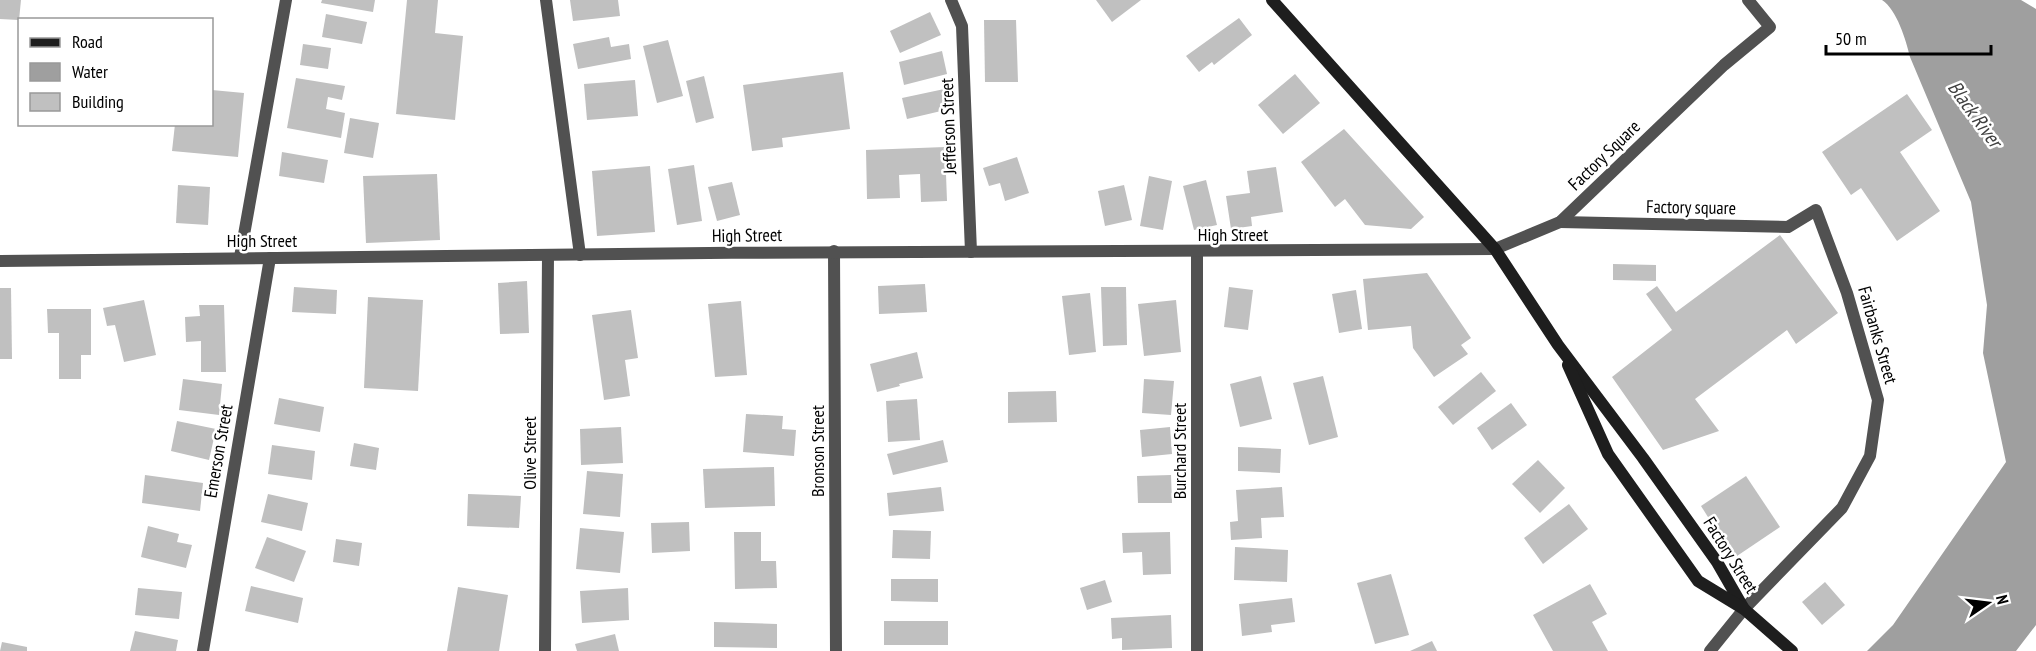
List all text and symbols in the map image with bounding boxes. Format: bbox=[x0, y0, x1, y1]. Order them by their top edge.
legend bbox=[18, 18, 213, 126]
scale bar bbox=[1826, 18, 1991, 56]
text: 50 m bbox=[1835, 27, 1867, 50]
text: Road bbox=[72, 30, 103, 53]
text: Water bbox=[72, 60, 108, 83]
water label: Black River bbox=[1942, 76, 2009, 154]
street label: Jefferson Street bbox=[935, 78, 961, 175]
text: Building bbox=[72, 90, 124, 113]
street label: Factory Square bbox=[1563, 115, 1645, 195]
street label: Factory square bbox=[1646, 195, 1736, 219]
street label: High Street bbox=[712, 223, 782, 247]
street label: High Street bbox=[1198, 223, 1268, 246]
street label: High Street bbox=[227, 229, 297, 252]
street label: Fairbanks Street bbox=[1853, 284, 1903, 387]
street label: Emerson Street bbox=[198, 402, 238, 500]
street label: Burchard Street bbox=[1168, 403, 1191, 499]
street label: Bronson Street bbox=[806, 405, 829, 497]
street label: Olive Street bbox=[518, 416, 541, 490]
street label: Factory Street bbox=[1698, 512, 1764, 598]
north arrow bbox=[1958, 573, 2018, 633]
text: N bbox=[1992, 593, 2013, 606]

